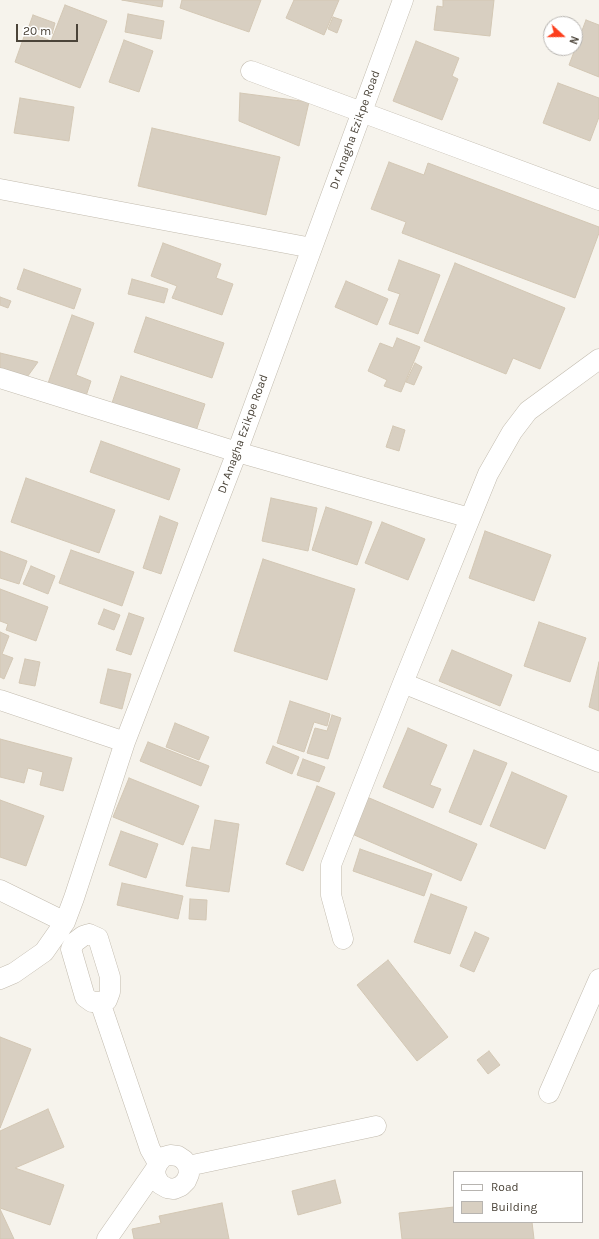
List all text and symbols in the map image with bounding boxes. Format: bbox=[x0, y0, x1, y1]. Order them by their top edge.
scale bar bbox=[18, 16, 80, 42]
north arrow bbox=[543, 16, 583, 56]
text: 20 m bbox=[23, 24, 51, 38]
text: N bbox=[566, 34, 581, 46]
street label: Dr Anagha Ezikpe Road bbox=[327, 68, 383, 192]
street label: Dr Anagha Ezikpe Road bbox=[215, 372, 271, 496]
legend bbox=[453, 1171, 583, 1223]
text: Road bbox=[491, 1180, 519, 1194]
text: Building bbox=[491, 1200, 537, 1214]

